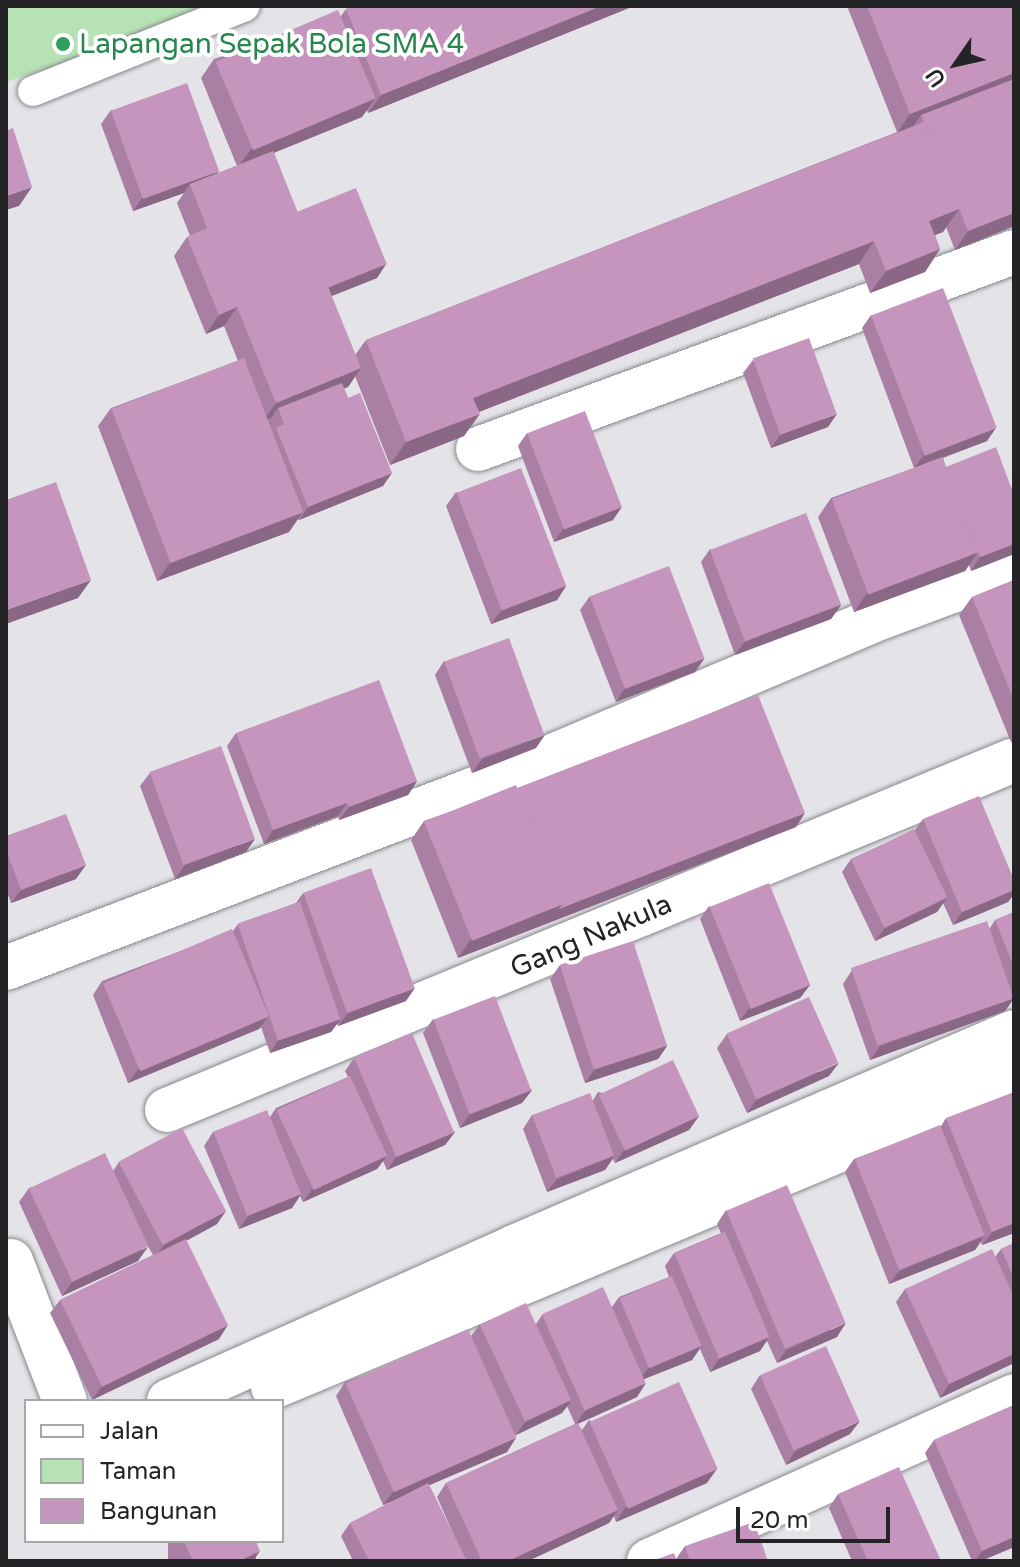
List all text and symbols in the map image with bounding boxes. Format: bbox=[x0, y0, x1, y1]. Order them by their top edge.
north arrow bbox=[916, 24, 996, 104]
place label: Lapangan Sepak Bola SMA 4 bbox=[79, 27, 464, 61]
marker: Lapangan Sepak Bola SMA 4 bbox=[54, 35, 72, 53]
text: U bbox=[921, 63, 952, 92]
street label: Gang Nakula bbox=[505, 887, 677, 985]
legend bbox=[24, 1399, 284, 1543]
text: Jalan bbox=[100, 1417, 159, 1446]
text: Taman bbox=[100, 1457, 176, 1486]
scale bar bbox=[740, 1491, 894, 1541]
text: Bangunan bbox=[100, 1497, 217, 1526]
text: 20 m bbox=[750, 1506, 808, 1535]

